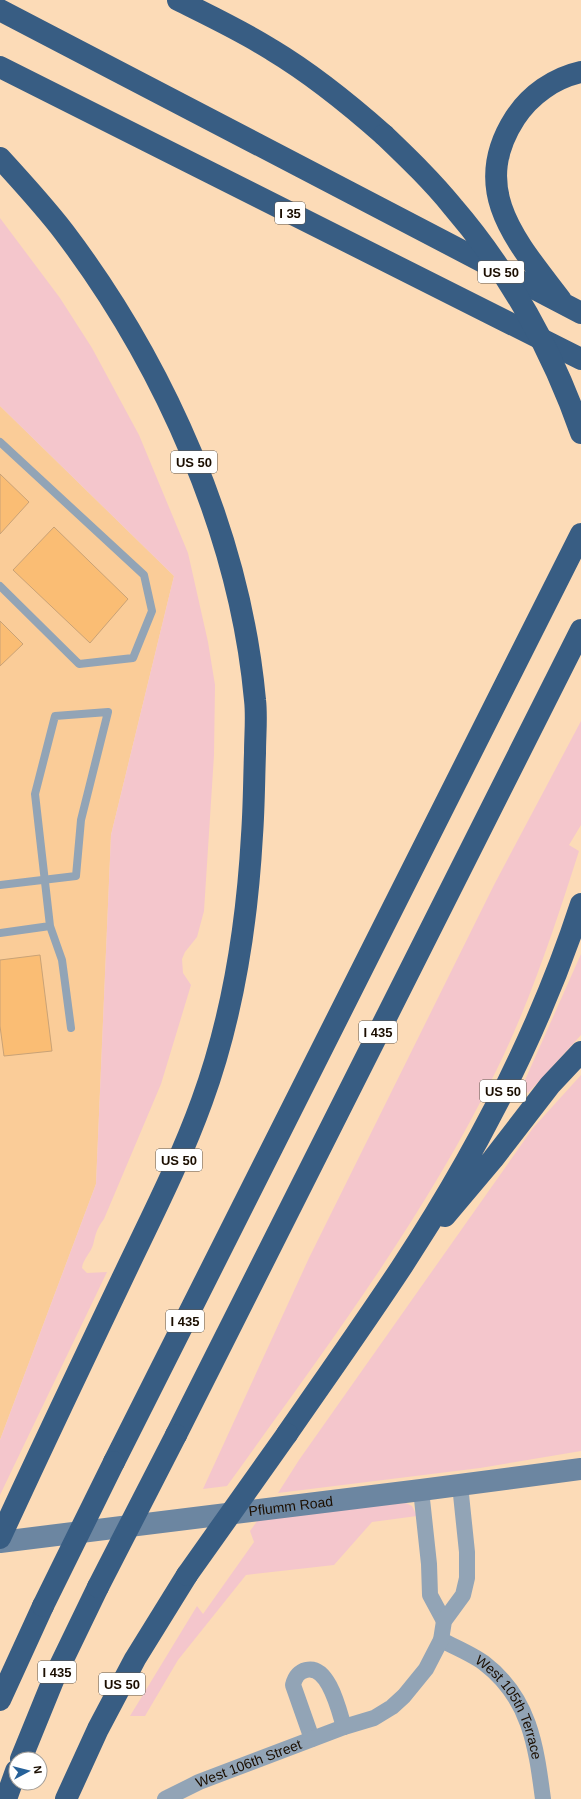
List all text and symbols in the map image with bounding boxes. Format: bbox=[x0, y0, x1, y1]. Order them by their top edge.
road number: I 35 bbox=[275, 202, 305, 224]
road number: US 50 bbox=[478, 261, 524, 283]
road number: US 50 bbox=[171, 451, 217, 473]
road number: I 435 bbox=[359, 1021, 397, 1043]
road number: US 50 bbox=[480, 1080, 526, 1102]
road number: US 50 bbox=[156, 1149, 202, 1171]
road number: I 435 bbox=[166, 1310, 204, 1332]
street label: Pflumm Road bbox=[248, 1493, 334, 1519]
street label: West 105th Terrace bbox=[473, 1652, 545, 1761]
road number: I 435 bbox=[38, 1661, 76, 1683]
road number: US 50 bbox=[99, 1673, 145, 1695]
street label: West 106th Street bbox=[193, 1736, 304, 1791]
north arrow bbox=[8, 1751, 48, 1791]
text: N bbox=[31, 1765, 44, 1775]

